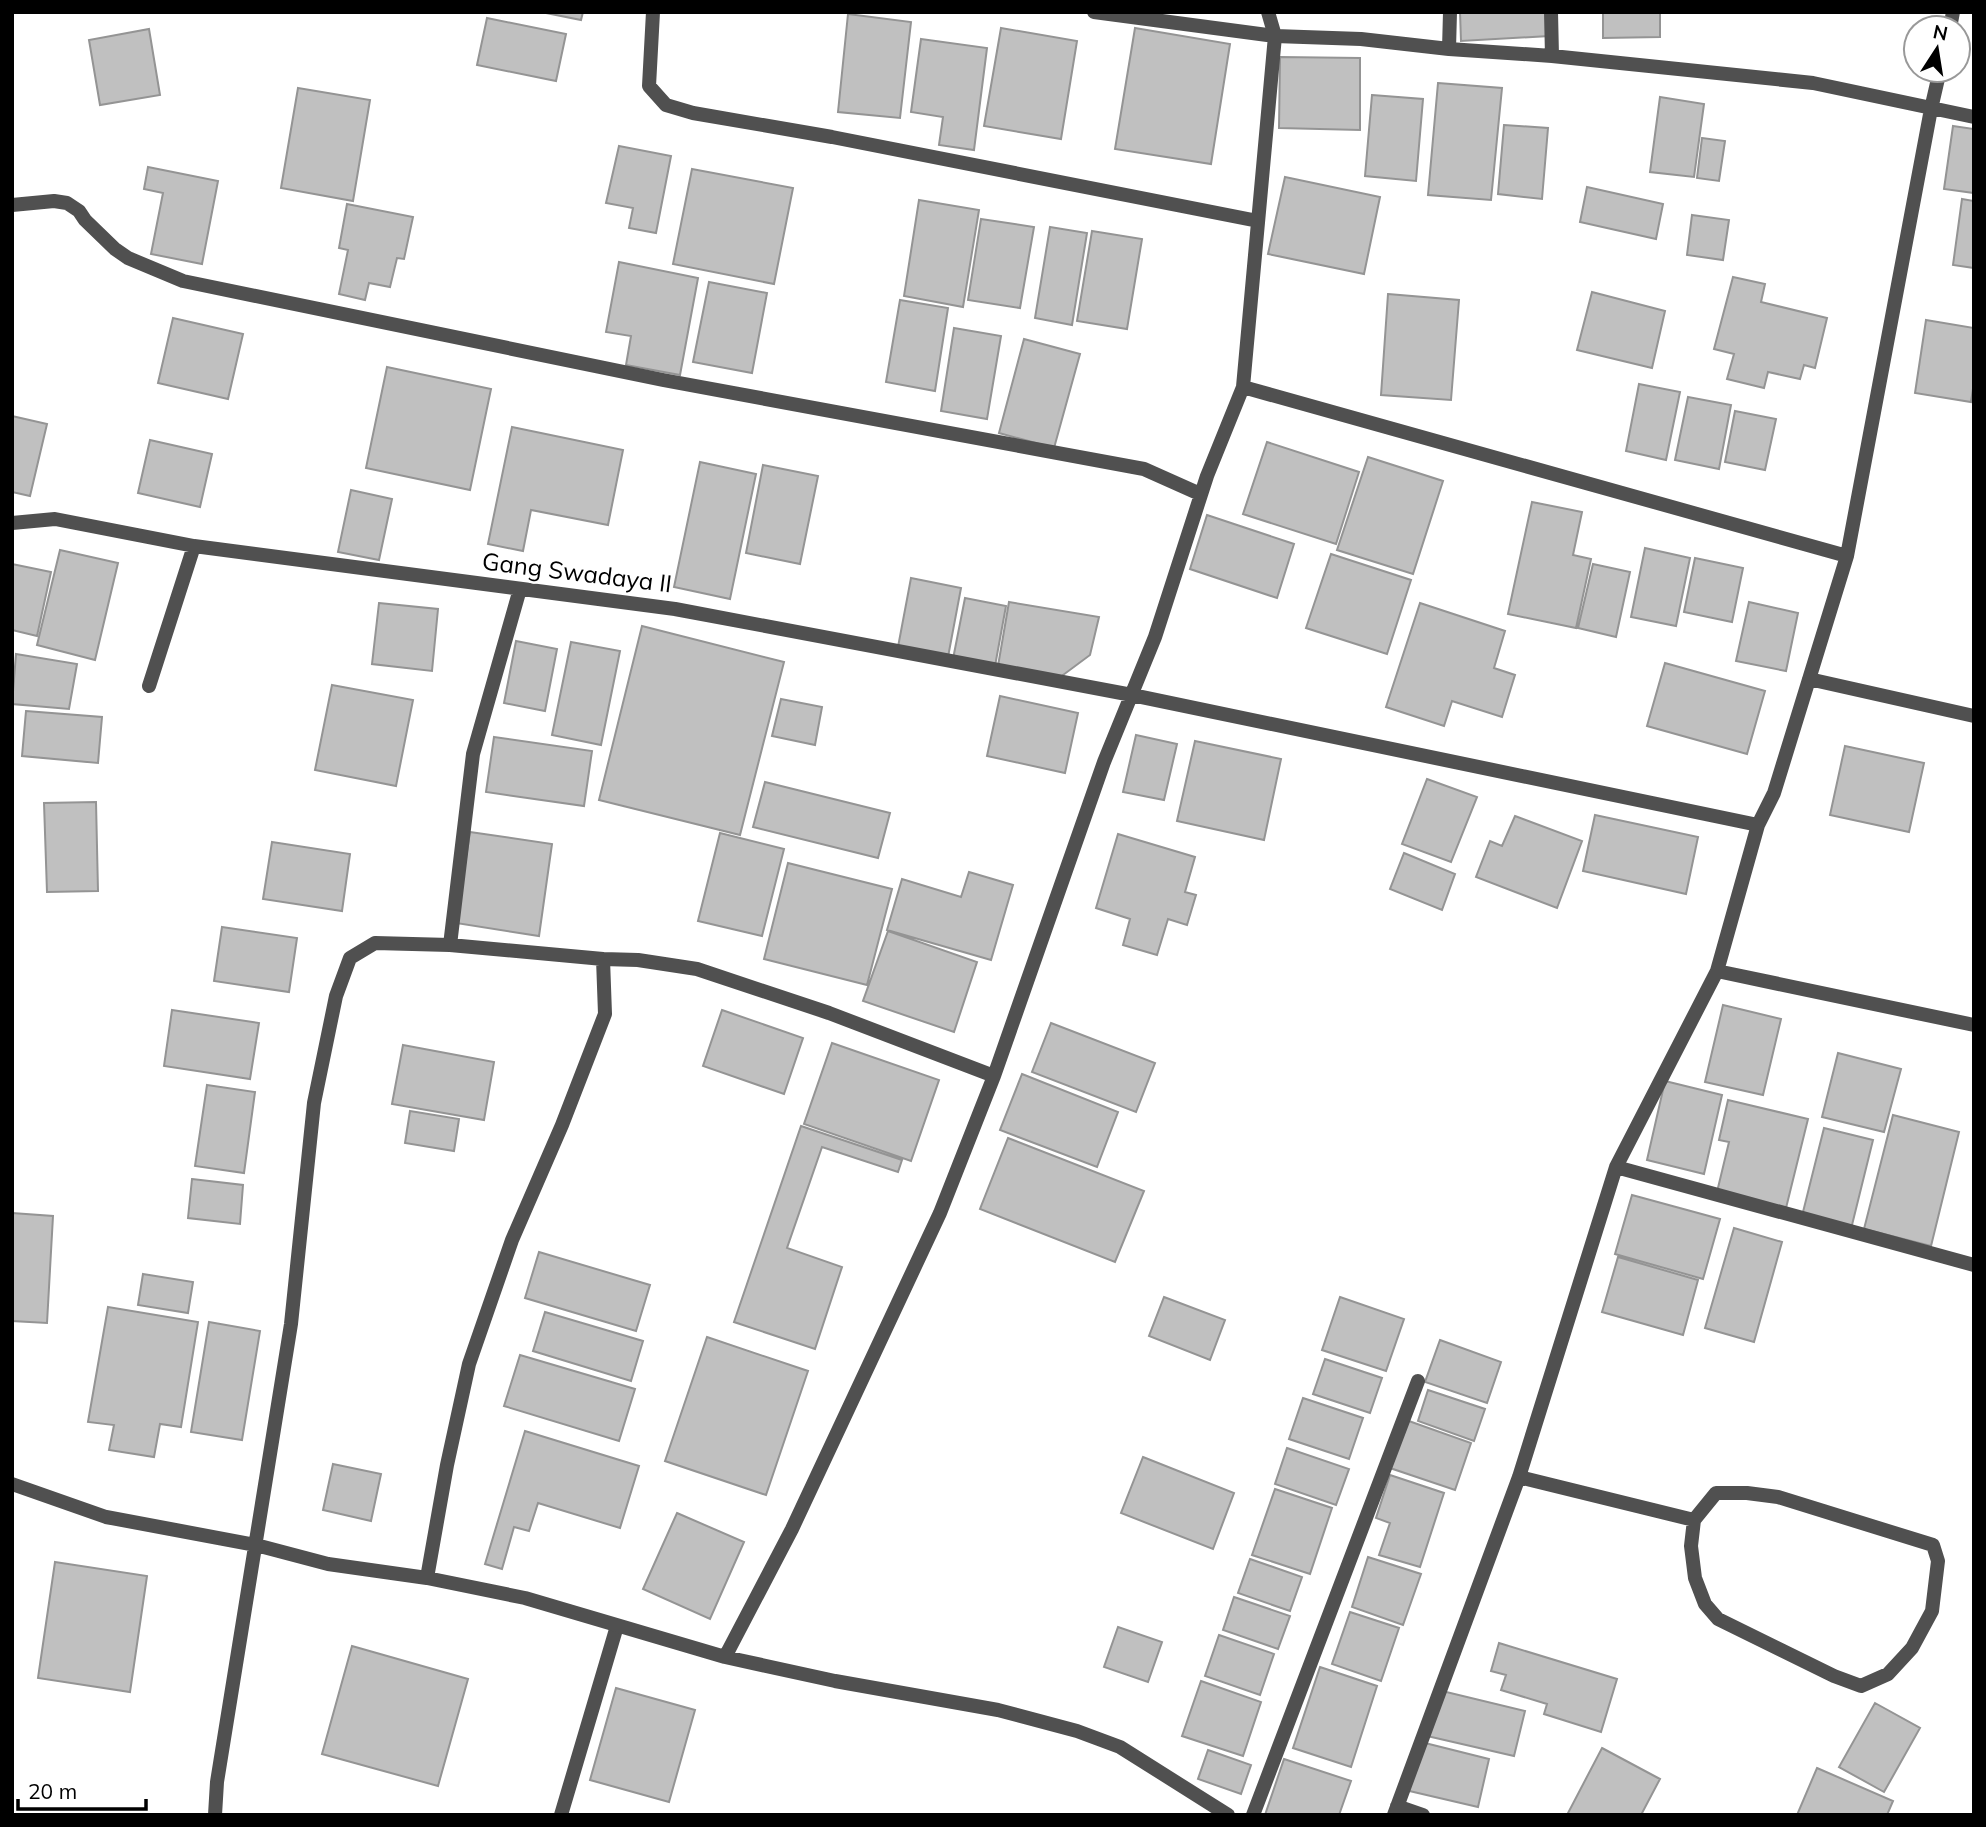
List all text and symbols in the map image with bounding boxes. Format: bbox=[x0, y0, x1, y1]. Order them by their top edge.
north arrow bbox=[1902, 14, 1972, 84]
text: N bbox=[1931, 19, 1950, 46]
street label: Gang Swadaya II bbox=[481, 545, 674, 599]
scale bar bbox=[18, 1768, 145, 1812]
text: 20 m bbox=[28, 1778, 77, 1804]

